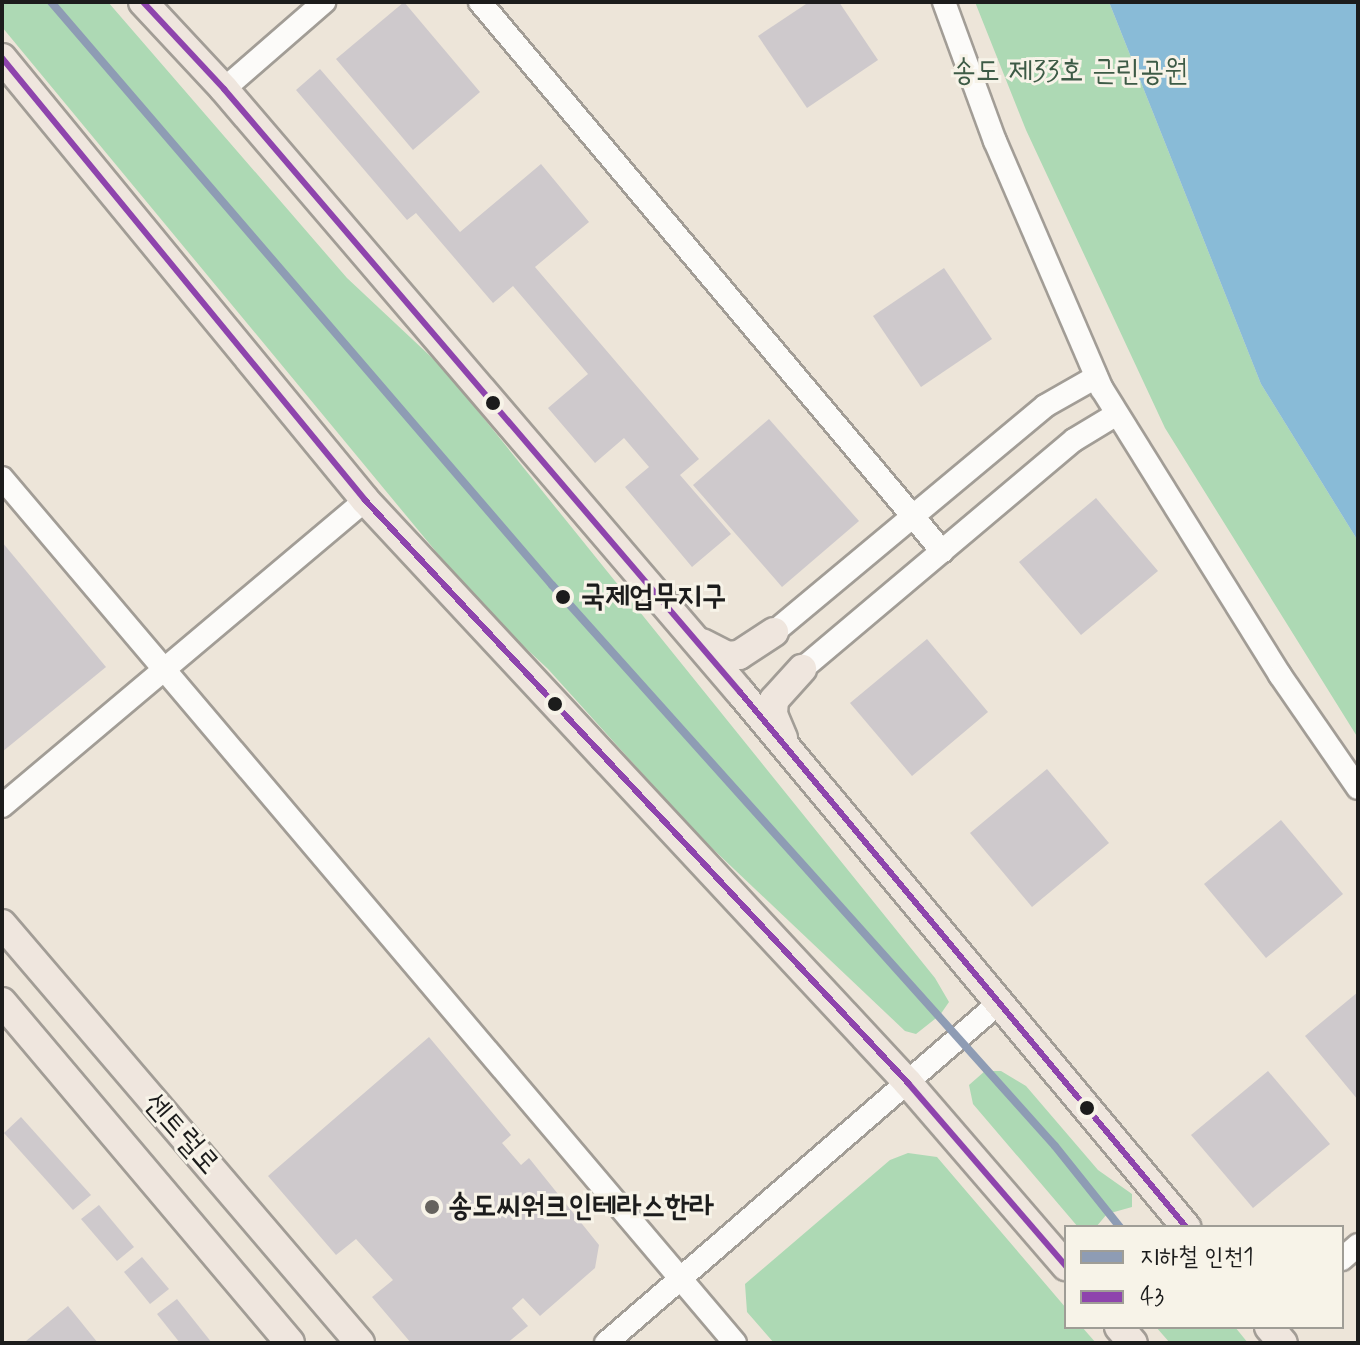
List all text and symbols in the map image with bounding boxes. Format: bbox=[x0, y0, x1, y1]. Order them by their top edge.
park label: 송도 제33호 근린공원 bbox=[952, 54, 1188, 90]
unlabelled marker bbox=[485, 395, 501, 411]
place label: 국제업무지구 bbox=[581, 579, 726, 615]
marker: 국제업무지구 bbox=[552, 586, 574, 608]
unlabelled marker bbox=[547, 696, 563, 712]
street label: 센트럴로 bbox=[136, 1086, 226, 1182]
unlabelled marker bbox=[1079, 1100, 1095, 1116]
place label: 송도씨워크인테라스한라 bbox=[448, 1189, 714, 1225]
marker: 송도씨워크인테라스한라 bbox=[423, 1198, 441, 1216]
legend bbox=[1064, 1225, 1344, 1329]
text: 지하철 인천1 bbox=[1140, 1242, 1254, 1273]
text: 43 bbox=[1140, 1282, 1164, 1313]

